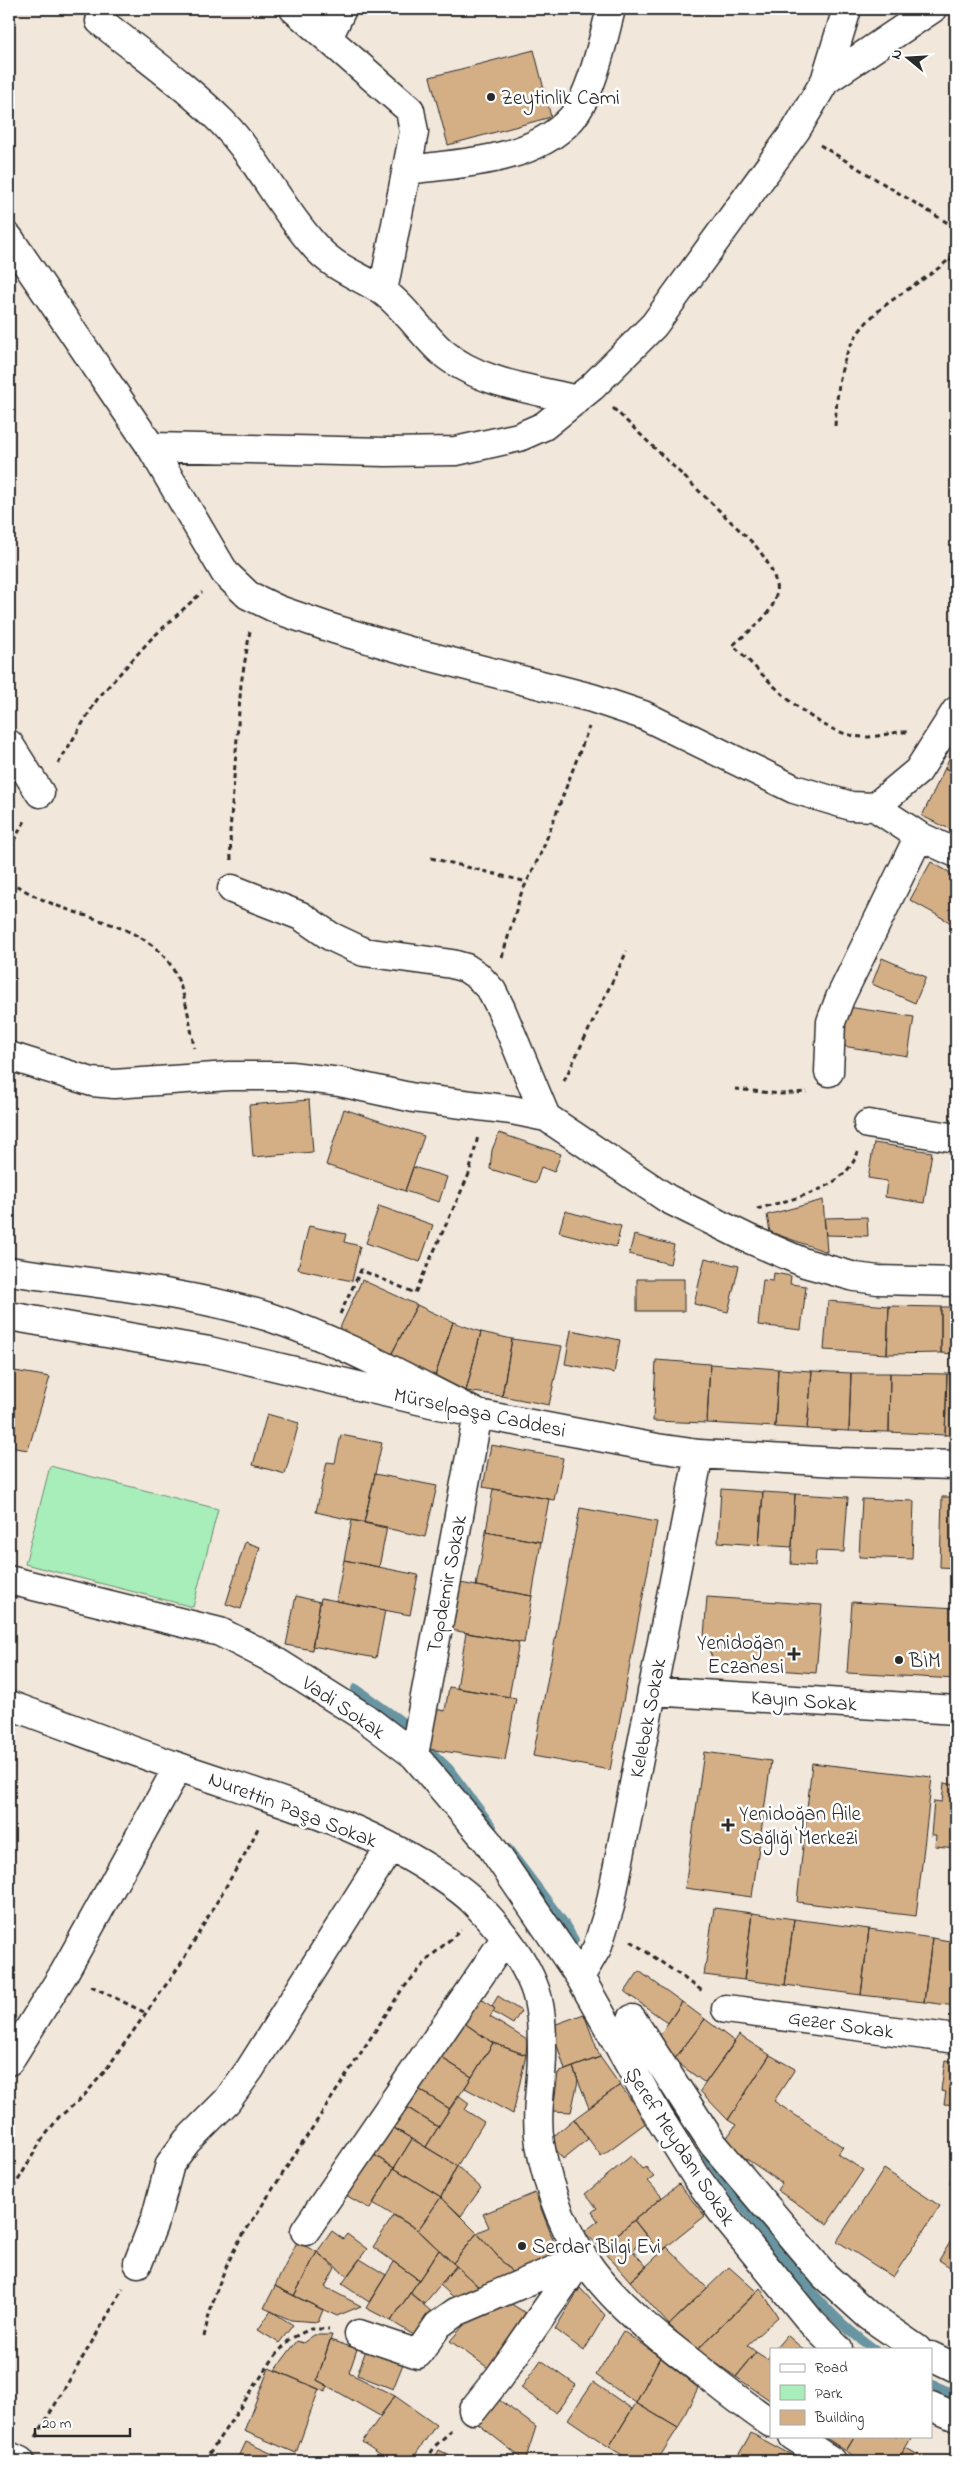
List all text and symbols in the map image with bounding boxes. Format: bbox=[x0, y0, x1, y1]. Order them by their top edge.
north arrow bbox=[882, 32, 932, 82]
text: N bbox=[886, 47, 909, 62]
place label: Zeytinlik Cami bbox=[501, 84, 620, 116]
marker: Zeytinlik Cami bbox=[485, 91, 497, 103]
street label: Mürselpaşa Caddesi bbox=[391, 1381, 568, 1447]
street label: Topdemir Sokak bbox=[420, 1512, 476, 1656]
place label: Yenidoğan Eczanesi bbox=[697, 1629, 784, 1683]
place label: BİM bbox=[908, 1647, 941, 1677]
marker: Yenidoğan Eczanesi bbox=[788, 1648, 800, 1660]
marker: BİM bbox=[893, 1654, 905, 1666]
street label: Kelebek Sokak bbox=[623, 1655, 675, 1781]
street label: Vadi Sokak bbox=[294, 1669, 392, 1748]
street label: Kayın Sokak bbox=[750, 1683, 859, 1723]
street label: Nurettin Paşa Sokak bbox=[204, 1765, 382, 1857]
place label: Yenidoğan Aile Sağlığı Merkezi bbox=[739, 1800, 862, 1856]
marker: Yenidoğan Aile Sağlığı Merkezi bbox=[721, 1818, 735, 1832]
street label: Gezer Sokak bbox=[786, 2004, 896, 2048]
street label: Şeref Meydanı Sokak bbox=[615, 2062, 743, 2234]
place label: Serdar Bilgi Evi bbox=[532, 2233, 661, 2265]
marker: Serdar Bilgi Evi bbox=[516, 2240, 528, 2252]
legend bbox=[770, 2348, 932, 2438]
text: Road bbox=[815, 2357, 848, 2379]
text: Park bbox=[815, 2383, 843, 2405]
scale bar bbox=[35, 2405, 130, 2437]
text: Building bbox=[814, 2407, 864, 2430]
text: 20 m bbox=[42, 2413, 72, 2435]

